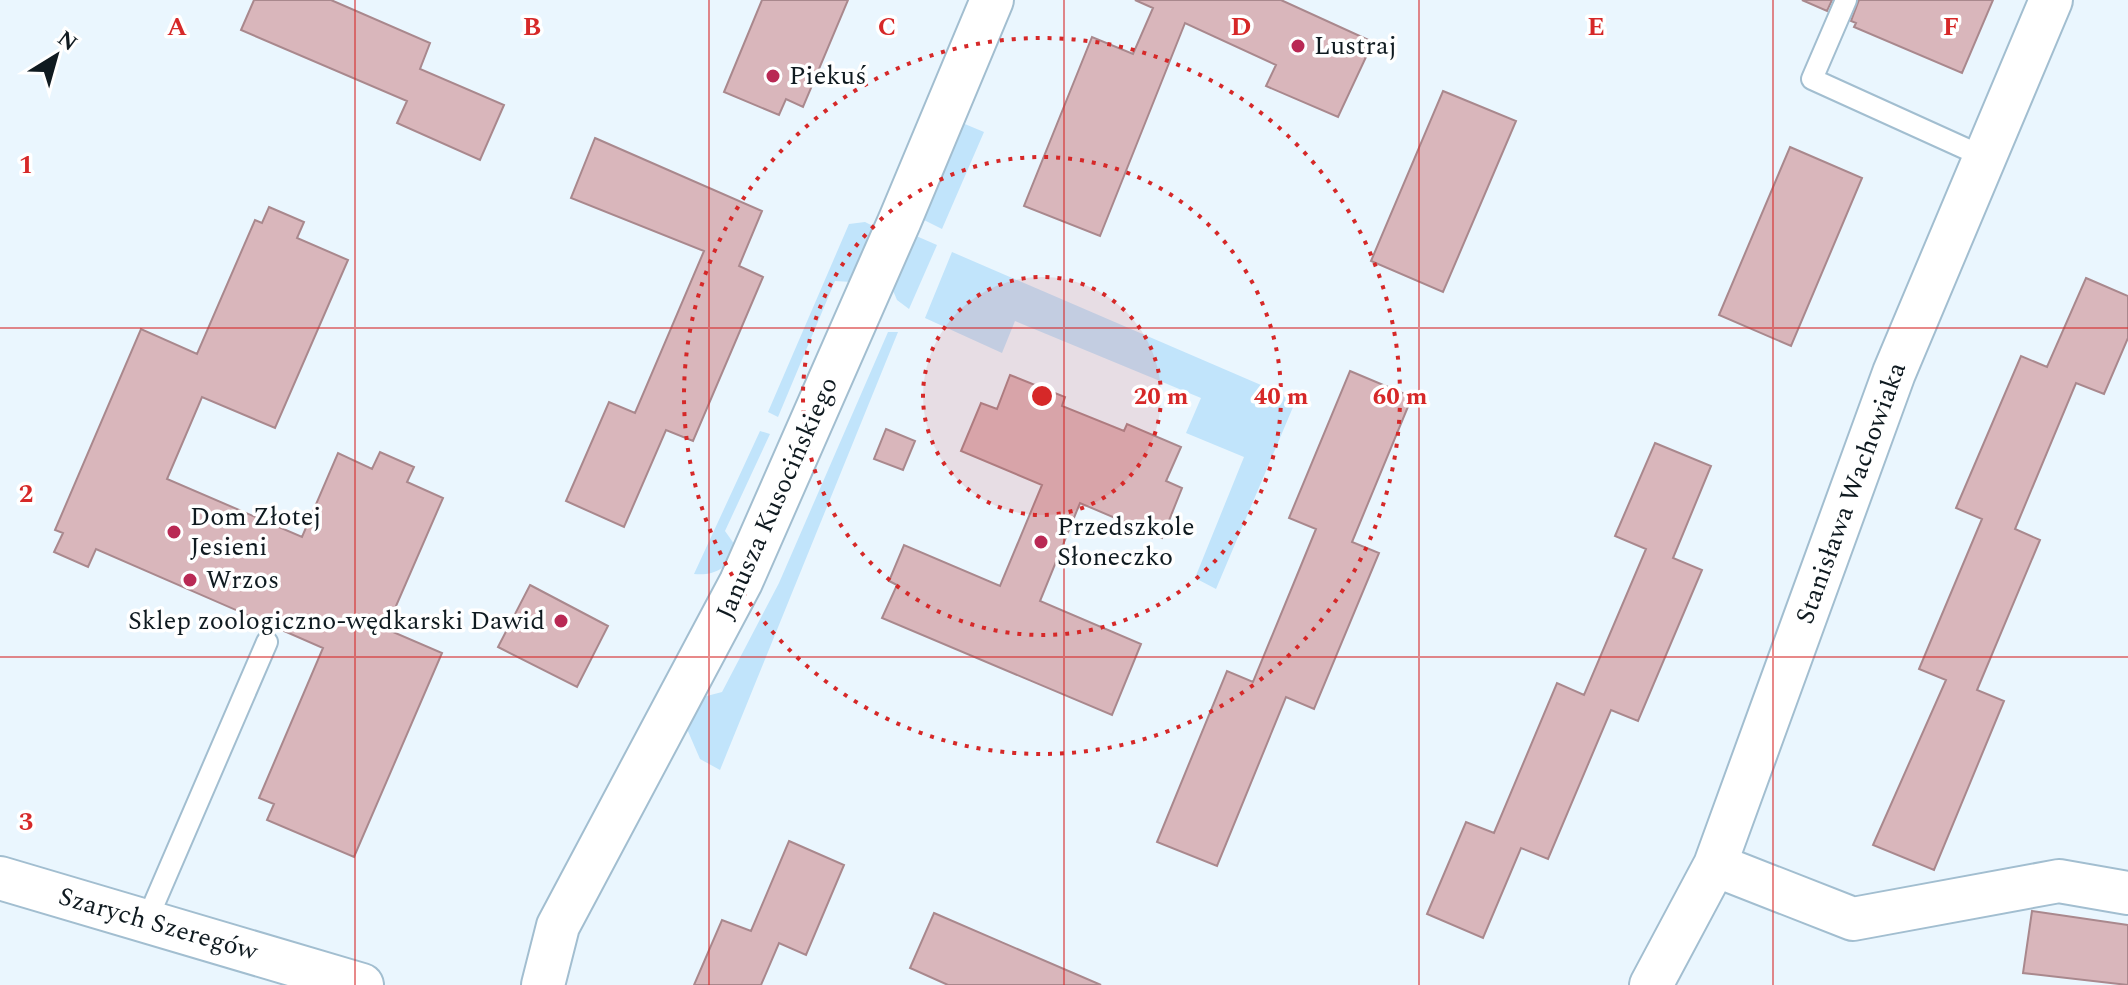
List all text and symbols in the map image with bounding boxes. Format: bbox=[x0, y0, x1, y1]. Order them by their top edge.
text: A bbox=[167, 7, 187, 47]
text: B bbox=[523, 7, 541, 47]
text: C bbox=[878, 7, 896, 47]
text: D bbox=[1231, 7, 1251, 47]
text: E bbox=[1587, 7, 1605, 47]
text: F bbox=[1943, 7, 1959, 47]
north arrow bbox=[16, 16, 96, 96]
text: N bbox=[50, 23, 84, 60]
place label: Lustraj bbox=[1314, 26, 1397, 66]
marker: Lustraj bbox=[1289, 37, 1307, 55]
place label: Piekuś bbox=[789, 56, 866, 96]
marker: Piekuś bbox=[764, 67, 782, 85]
text: 1 bbox=[19, 145, 33, 185]
street label: Stanisława Wachowiaka bbox=[1785, 356, 1917, 630]
street label: Janusza Kusocińskiego bbox=[705, 370, 849, 626]
text: 20 m bbox=[1134, 379, 1189, 415]
text: 40 m bbox=[1254, 379, 1309, 415]
text: 60 m bbox=[1373, 379, 1428, 415]
centre of rings bbox=[1028, 382, 1056, 410]
text: 2 bbox=[19, 474, 33, 514]
place label: Dom Złotej Jesieni bbox=[190, 497, 321, 567]
place label: Przedszkole Słoneczko bbox=[1057, 507, 1195, 577]
marker: Dom Złotej Jesieni bbox=[165, 523, 183, 541]
marker: Przedszkole Słoneczko bbox=[1032, 533, 1050, 551]
place label: Wrzos bbox=[206, 560, 279, 600]
marker: Wrzos bbox=[181, 571, 199, 589]
place label: Sklep zoologiczno-wędkarski Dawid bbox=[128, 601, 545, 641]
marker: Sklep zoologiczno-wędkarski Dawid bbox=[552, 612, 570, 630]
text: 3 bbox=[19, 802, 33, 842]
street label: Szarych Szeregów bbox=[54, 876, 264, 972]

